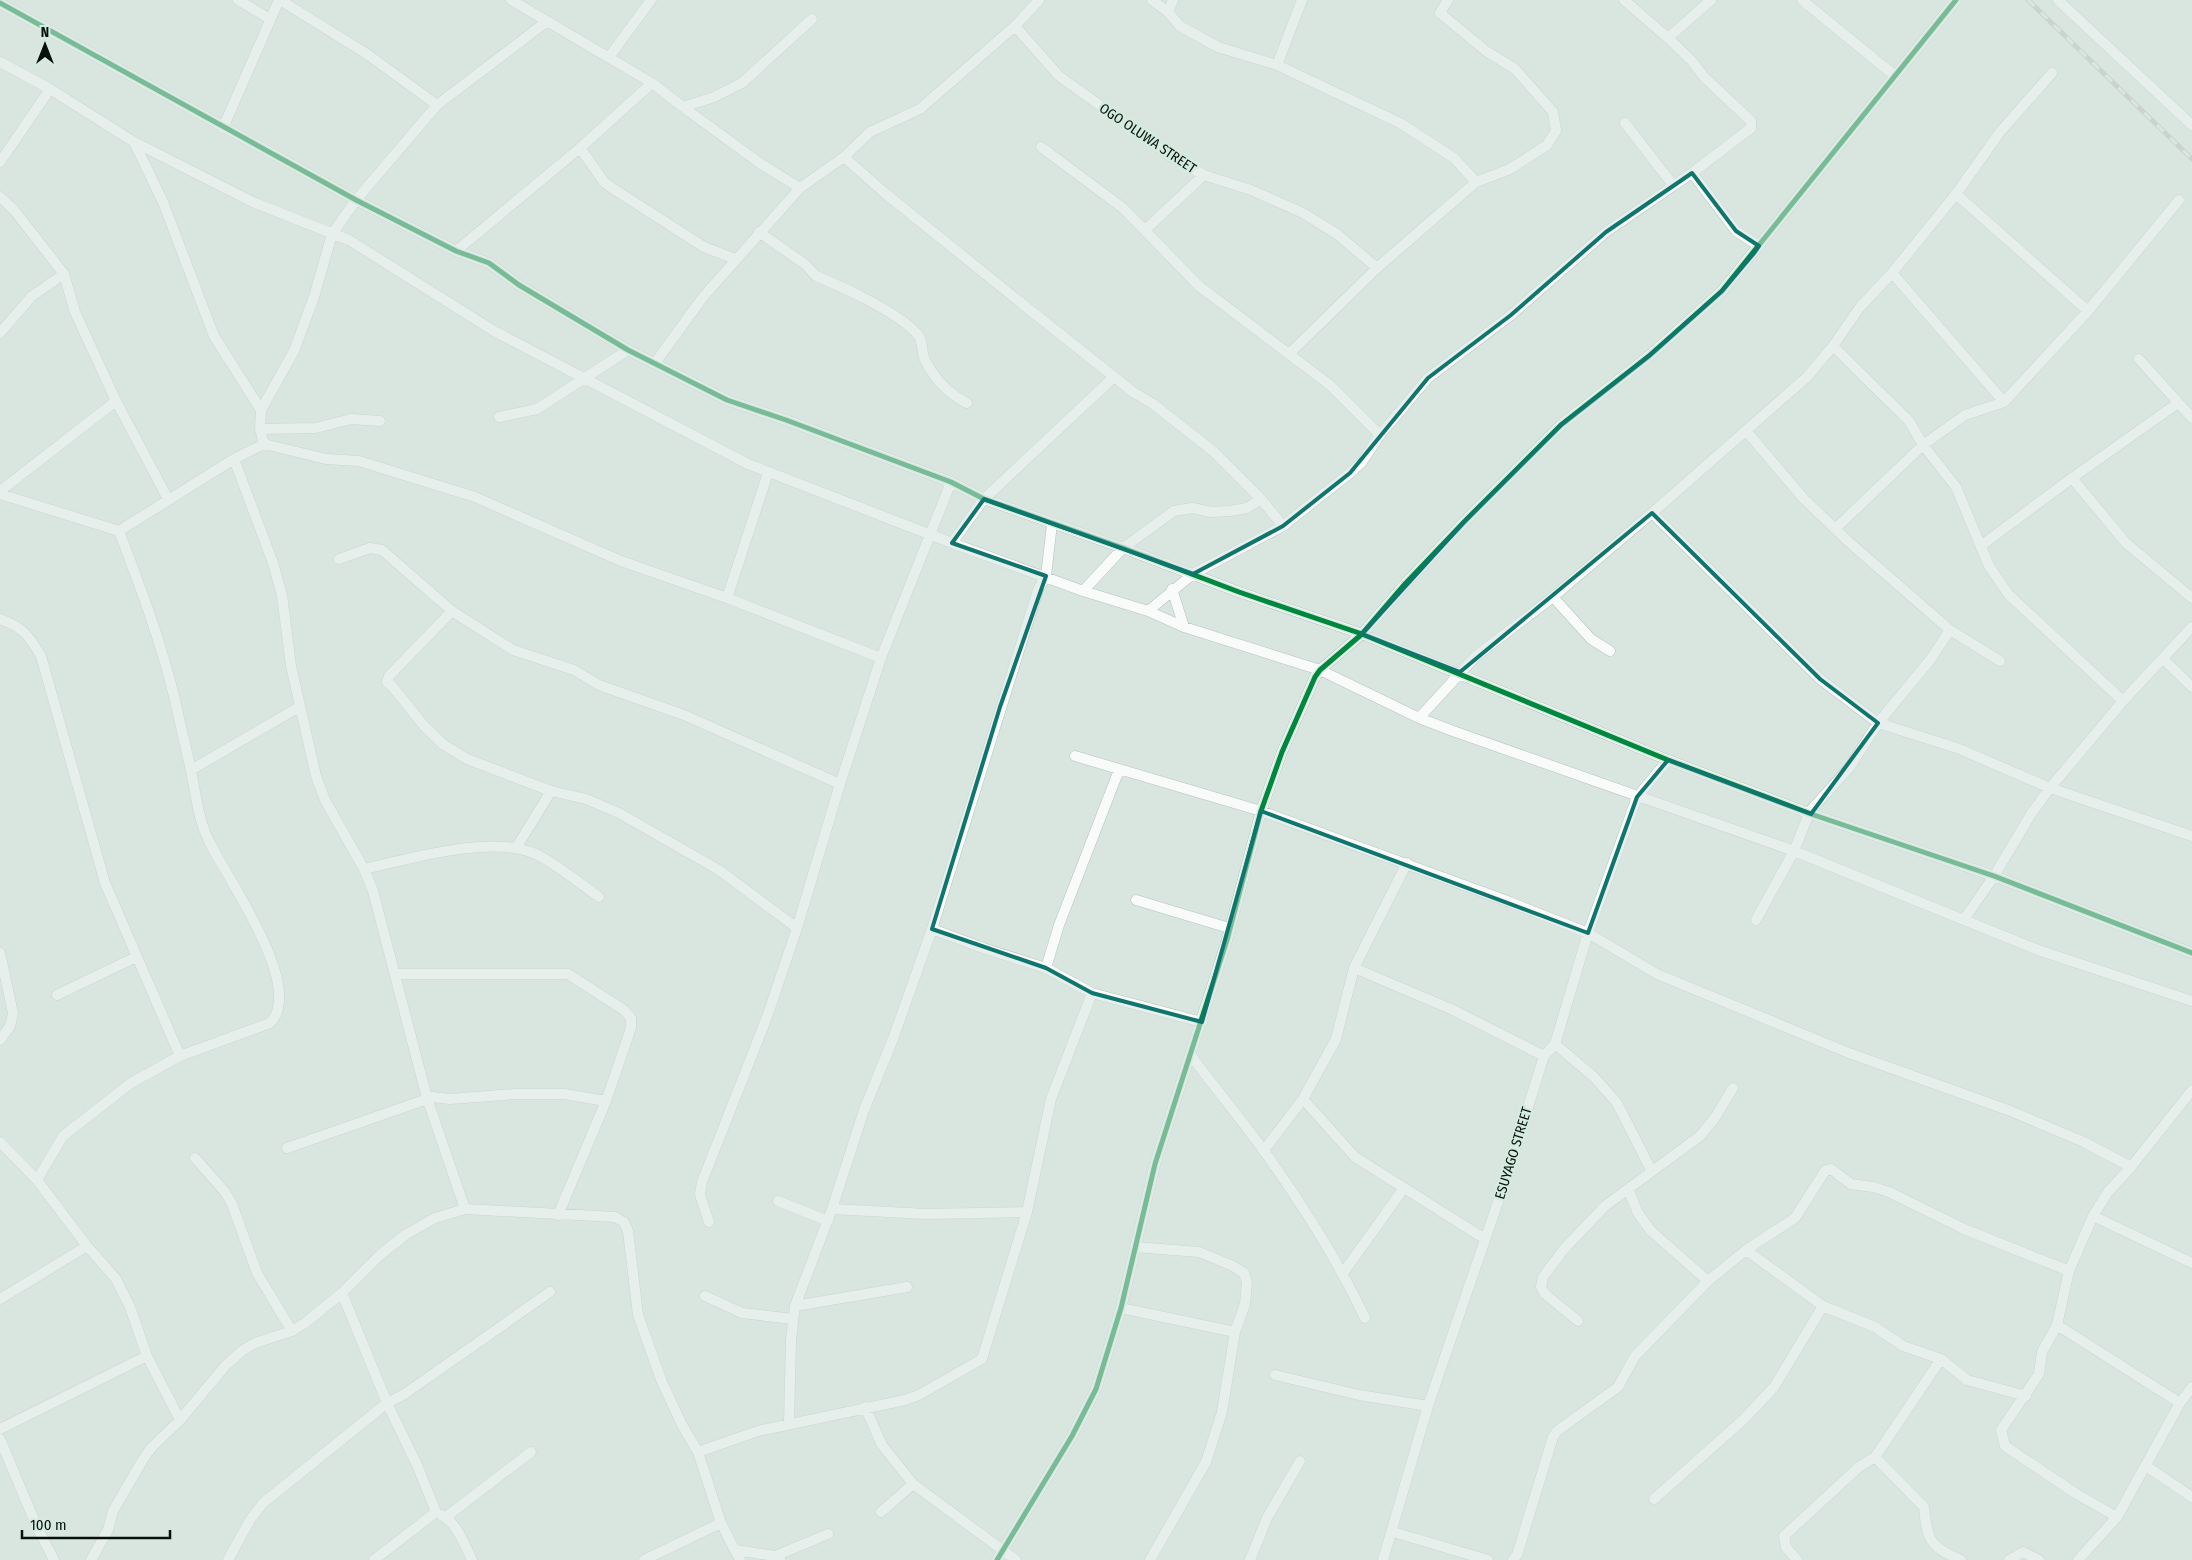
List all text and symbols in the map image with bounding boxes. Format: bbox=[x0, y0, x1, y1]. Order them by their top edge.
north arrow bbox=[20, 20, 70, 70]
text: N bbox=[41, 24, 49, 41]
street label: OGO OLUWA STREET bbox=[1096, 100, 1200, 177]
street label: ESUYAGO STREET bbox=[1491, 1104, 1536, 1201]
scale bar bbox=[22, 1508, 170, 1540]
text: 100 m bbox=[30, 1516, 67, 1534]

